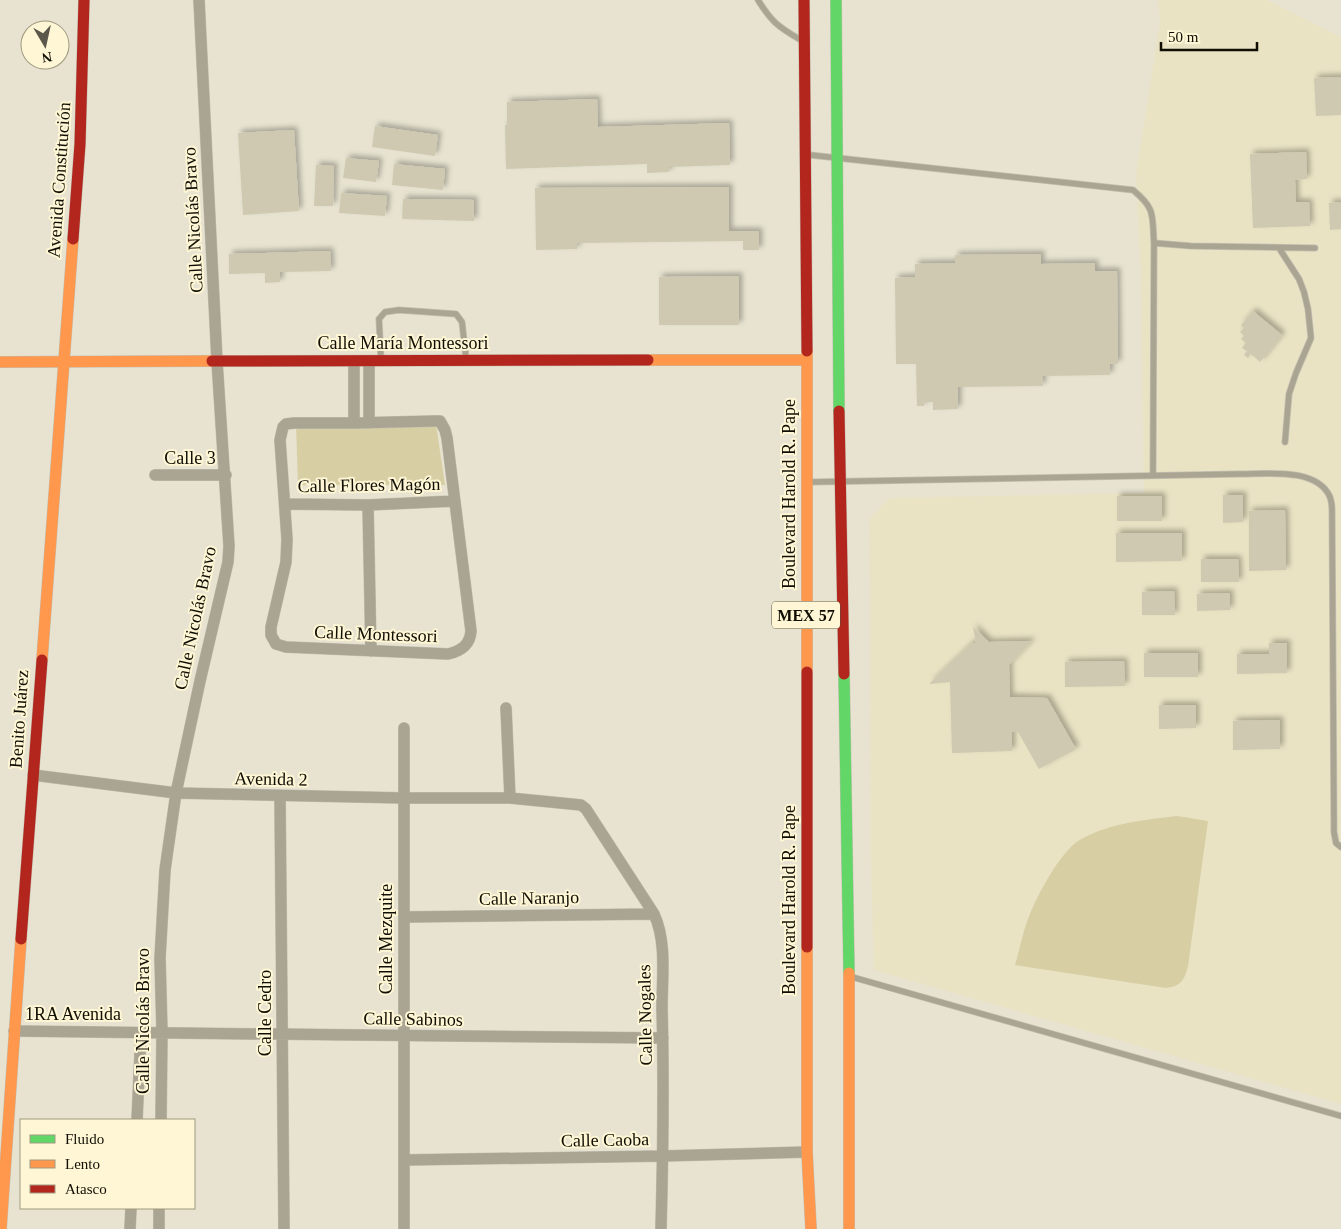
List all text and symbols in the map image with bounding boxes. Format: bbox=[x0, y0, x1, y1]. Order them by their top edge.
north arrow bbox=[20, 20, 70, 70]
scale bar bbox=[1161, 20, 1257, 52]
text: 50 m bbox=[1168, 29, 1199, 45]
text: N bbox=[41, 49, 53, 66]
street label: Avenida Constitución bbox=[44, 101, 74, 259]
street label: Calle Nicolás Bravo bbox=[179, 147, 207, 293]
street label: Calle María Montessori bbox=[318, 333, 488, 353]
street label: Boulevard Harold R. Pape bbox=[779, 399, 799, 589]
street label: Calle 3 bbox=[164, 448, 216, 468]
street label: Calle Flores Magón bbox=[297, 474, 441, 496]
street label: Calle Nicolás Bravo bbox=[170, 545, 220, 691]
road number: MEX 57 bbox=[772, 602, 840, 628]
street label: Calle Montessori bbox=[314, 622, 438, 646]
street label: Benito Juárez bbox=[6, 669, 32, 769]
street label: Avenida 2 bbox=[234, 768, 308, 790]
street label: Boulevard Harold R. Pape bbox=[779, 805, 799, 995]
street label: Calle Mezquite bbox=[376, 884, 396, 994]
street label: Calle Naranjo bbox=[479, 887, 579, 909]
street label: Calle Nicolás Bravo bbox=[133, 948, 153, 1094]
street label: Calle Nogales bbox=[634, 964, 656, 1066]
street label: Calle Cedro bbox=[255, 970, 275, 1056]
street label: 1RA Avenida bbox=[25, 1004, 121, 1024]
street label: Calle Sabinos bbox=[363, 1008, 463, 1030]
legend bbox=[20, 1119, 195, 1209]
street label: Calle Caoba bbox=[561, 1129, 649, 1151]
text: Fluido bbox=[65, 1131, 104, 1147]
text: Lento bbox=[65, 1156, 100, 1172]
text: Atasco bbox=[65, 1181, 107, 1197]

